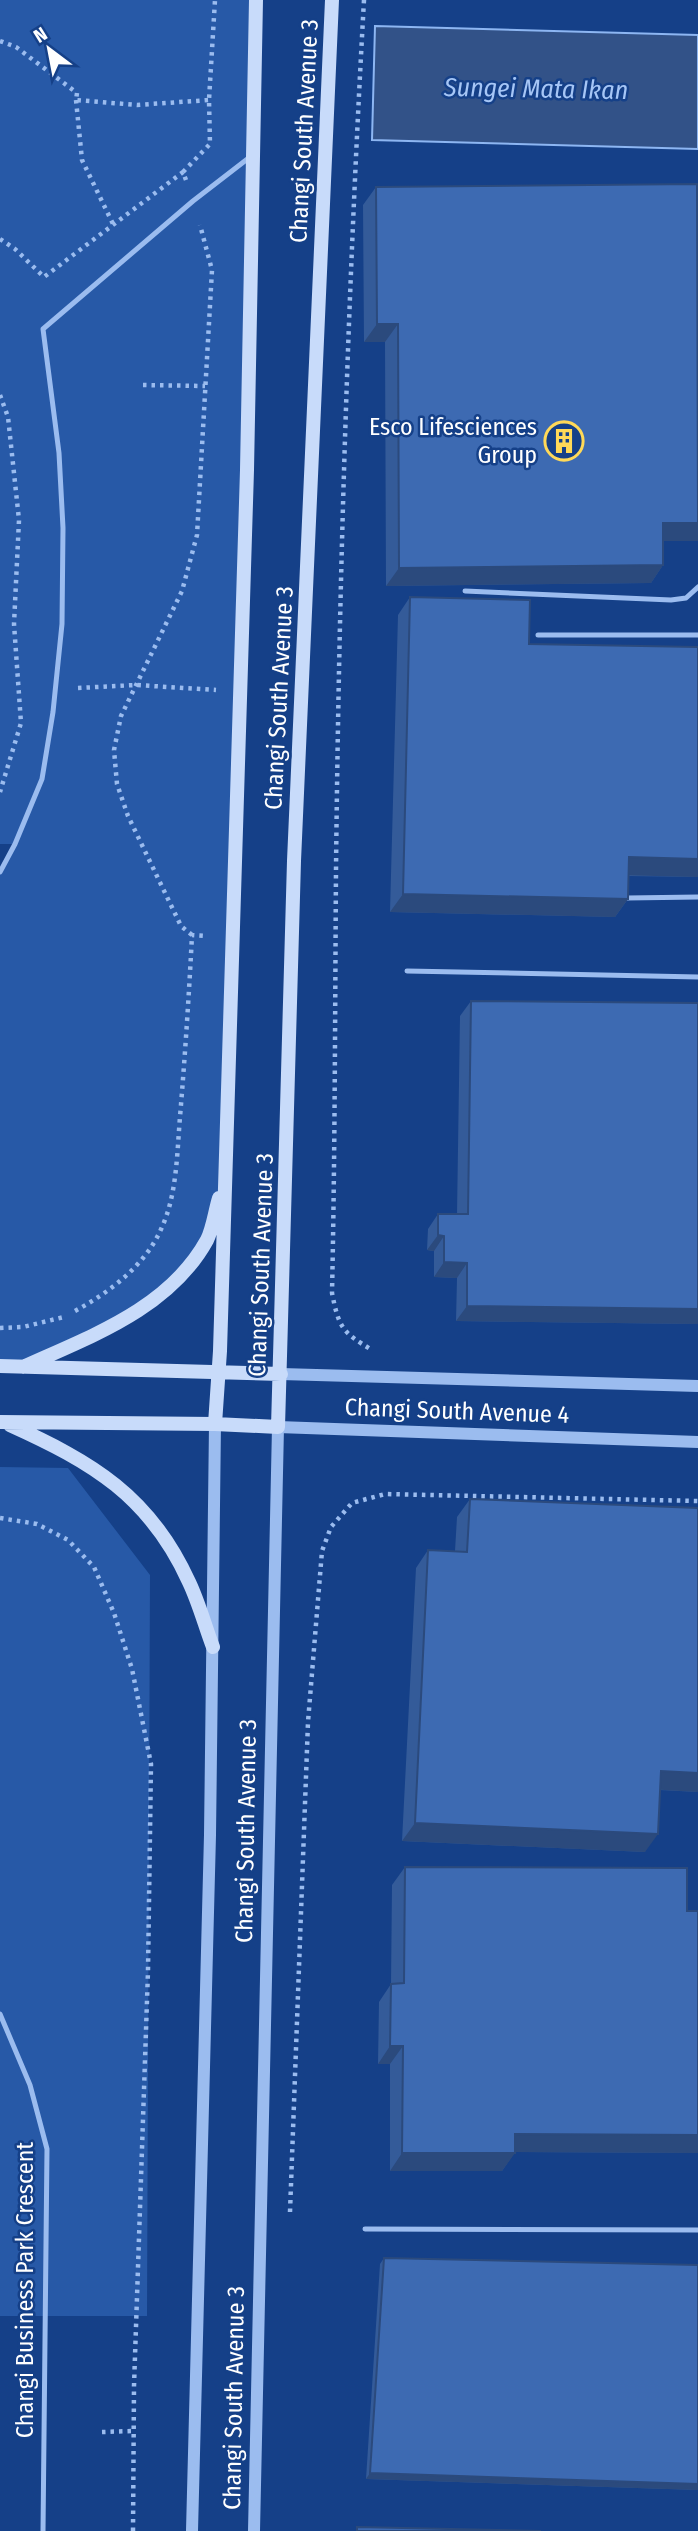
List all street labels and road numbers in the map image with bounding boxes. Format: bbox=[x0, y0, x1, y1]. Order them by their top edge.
street label: Changi South Avenue 3 bbox=[284, 19, 324, 243]
street label: Changi South Avenue 3 bbox=[259, 586, 299, 810]
street label: Changi South Avenue 3 bbox=[243, 1153, 279, 1377]
street label: Changi South Avenue 4 bbox=[344, 1393, 570, 1429]
street label: Changi South Avenue 3 bbox=[230, 1719, 262, 1943]
street label: Changi Business Park Crescent bbox=[11, 2142, 39, 2438]
street label: Changi South Avenue 3 bbox=[218, 2286, 250, 2510]

